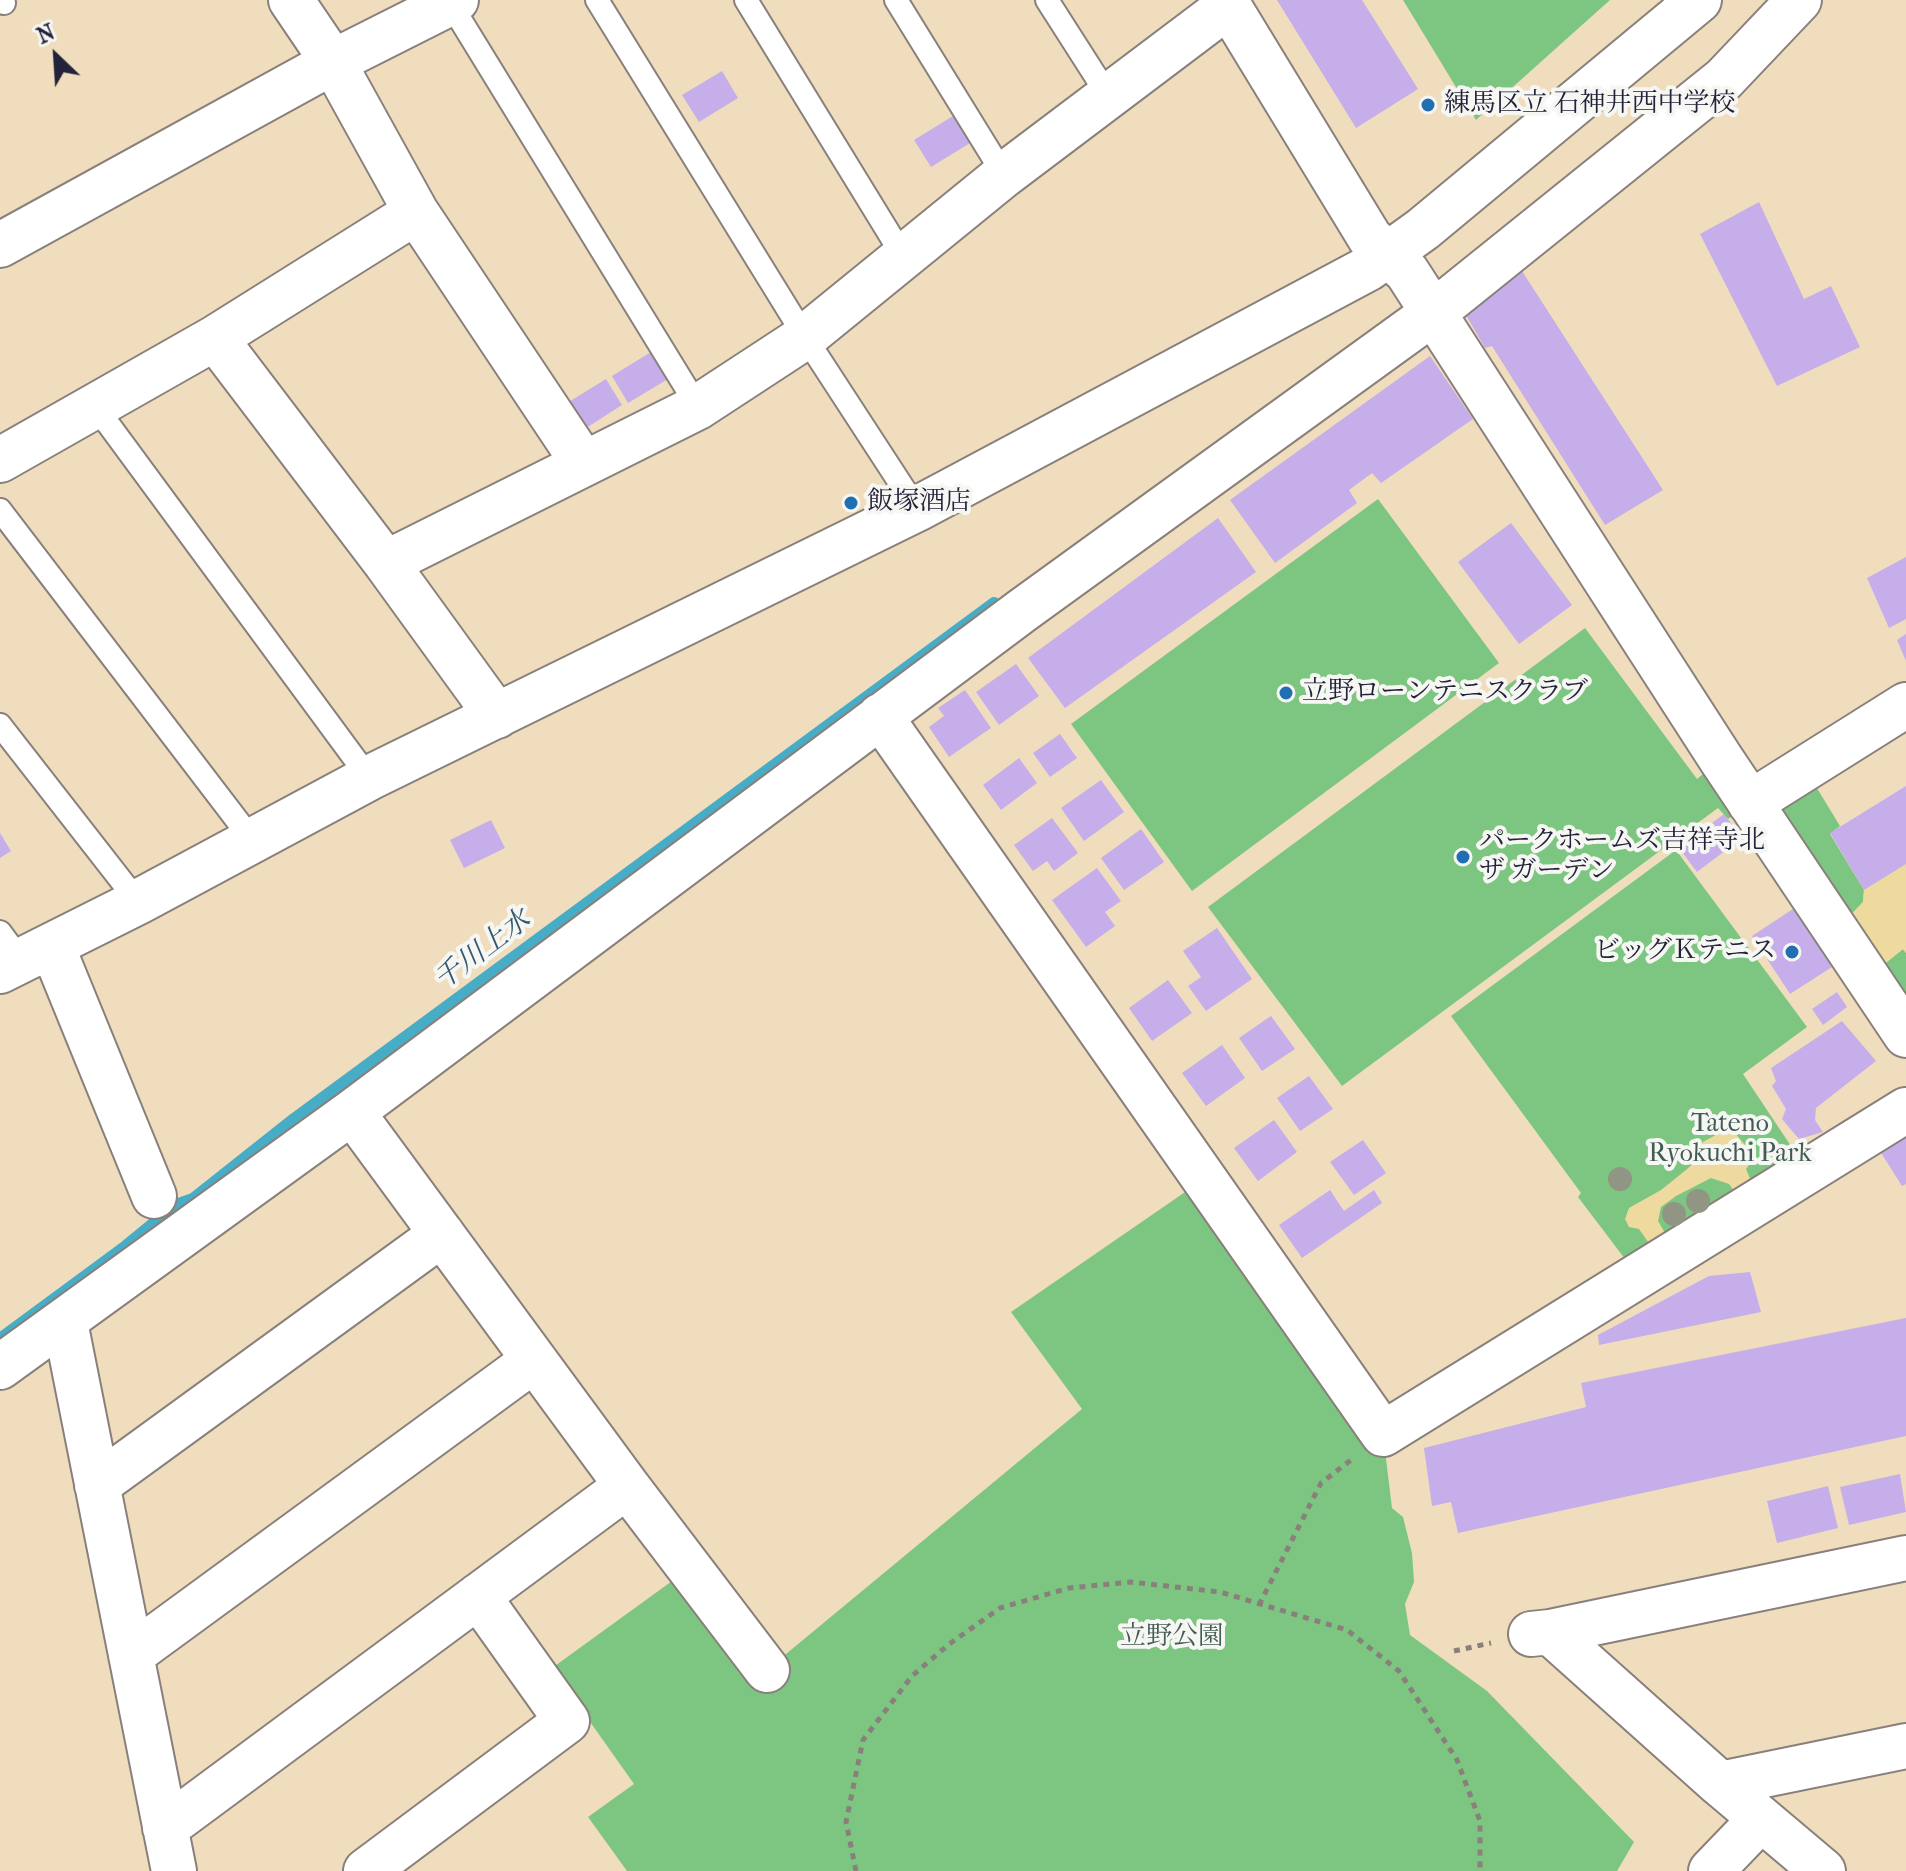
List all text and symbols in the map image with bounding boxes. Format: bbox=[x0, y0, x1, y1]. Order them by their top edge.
north arrow bbox=[16, 16, 96, 96]
text: N bbox=[33, 19, 59, 50]
place label: 練馬区立 石神井西中学校 bbox=[1444, 89, 1736, 121]
marker: 練馬区立 石神井西中学校 bbox=[1419, 96, 1437, 114]
place label: 飯塚酒店 bbox=[867, 487, 971, 519]
marker: 飯塚酒店 bbox=[842, 494, 860, 512]
place label: 立野ローンテニスクラブ bbox=[1302, 677, 1588, 709]
marker: 立野ローンテニスクラブ bbox=[1277, 684, 1295, 702]
place label: パークホームズ吉祥寺北 ザ ガーデン bbox=[1479, 826, 1765, 888]
marker: パークホームズ吉祥寺北 ザ ガーデン bbox=[1454, 848, 1472, 866]
water label: 千川上水 bbox=[428, 904, 538, 998]
place label: ビッグＫテニス bbox=[1594, 936, 1776, 968]
marker: ビッグＫテニス bbox=[1783, 943, 1801, 961]
park label: Tateno Ryokuchi Park bbox=[1648, 1109, 1812, 1170]
park label: 立野公園 bbox=[1120, 1622, 1224, 1654]

